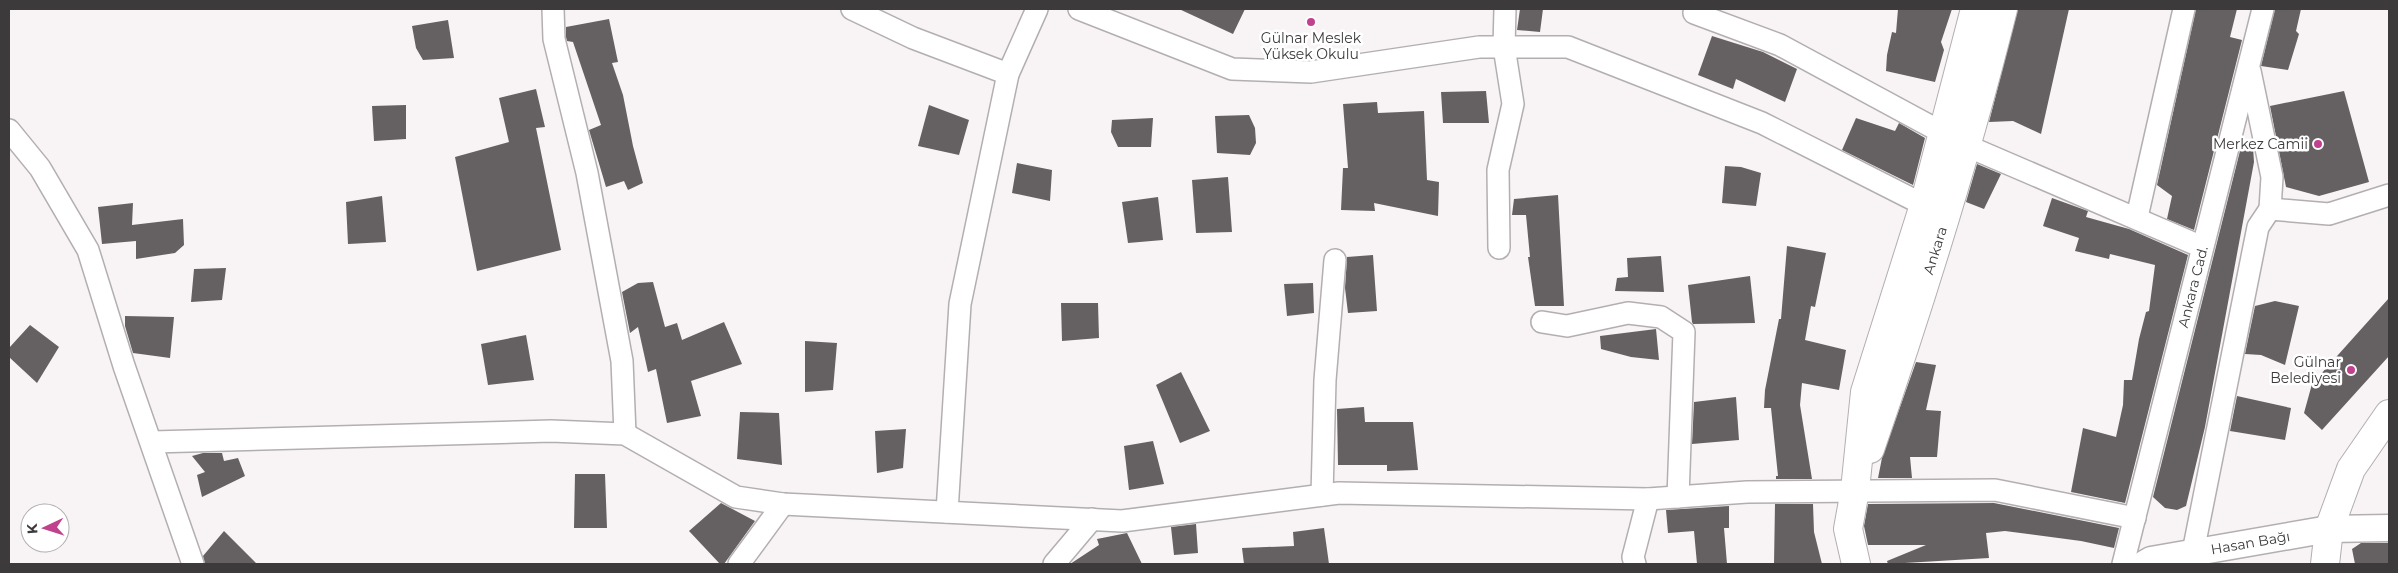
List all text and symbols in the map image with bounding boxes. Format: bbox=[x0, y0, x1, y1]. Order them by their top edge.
marker: Gülnar Meslek Yüksek Okulu bbox=[1305, 16, 1317, 28]
place label: Gülnar Meslek Yüksek Okulu bbox=[1261, 29, 1362, 63]
place label: Merkez Camii bbox=[2213, 135, 2308, 153]
marker: Merkez Camii bbox=[2312, 138, 2324, 150]
street label: Ankara bbox=[1919, 224, 1951, 277]
street label: Ankara Cad. bbox=[2174, 244, 2212, 329]
place label: Gülnar Belediyesi bbox=[2270, 353, 2341, 387]
marker: Gülnar Belediyesi bbox=[2345, 364, 2357, 376]
north arrow bbox=[20, 503, 70, 553]
text: K bbox=[23, 522, 41, 535]
street label: Hasan Bağı bbox=[2209, 527, 2291, 558]

